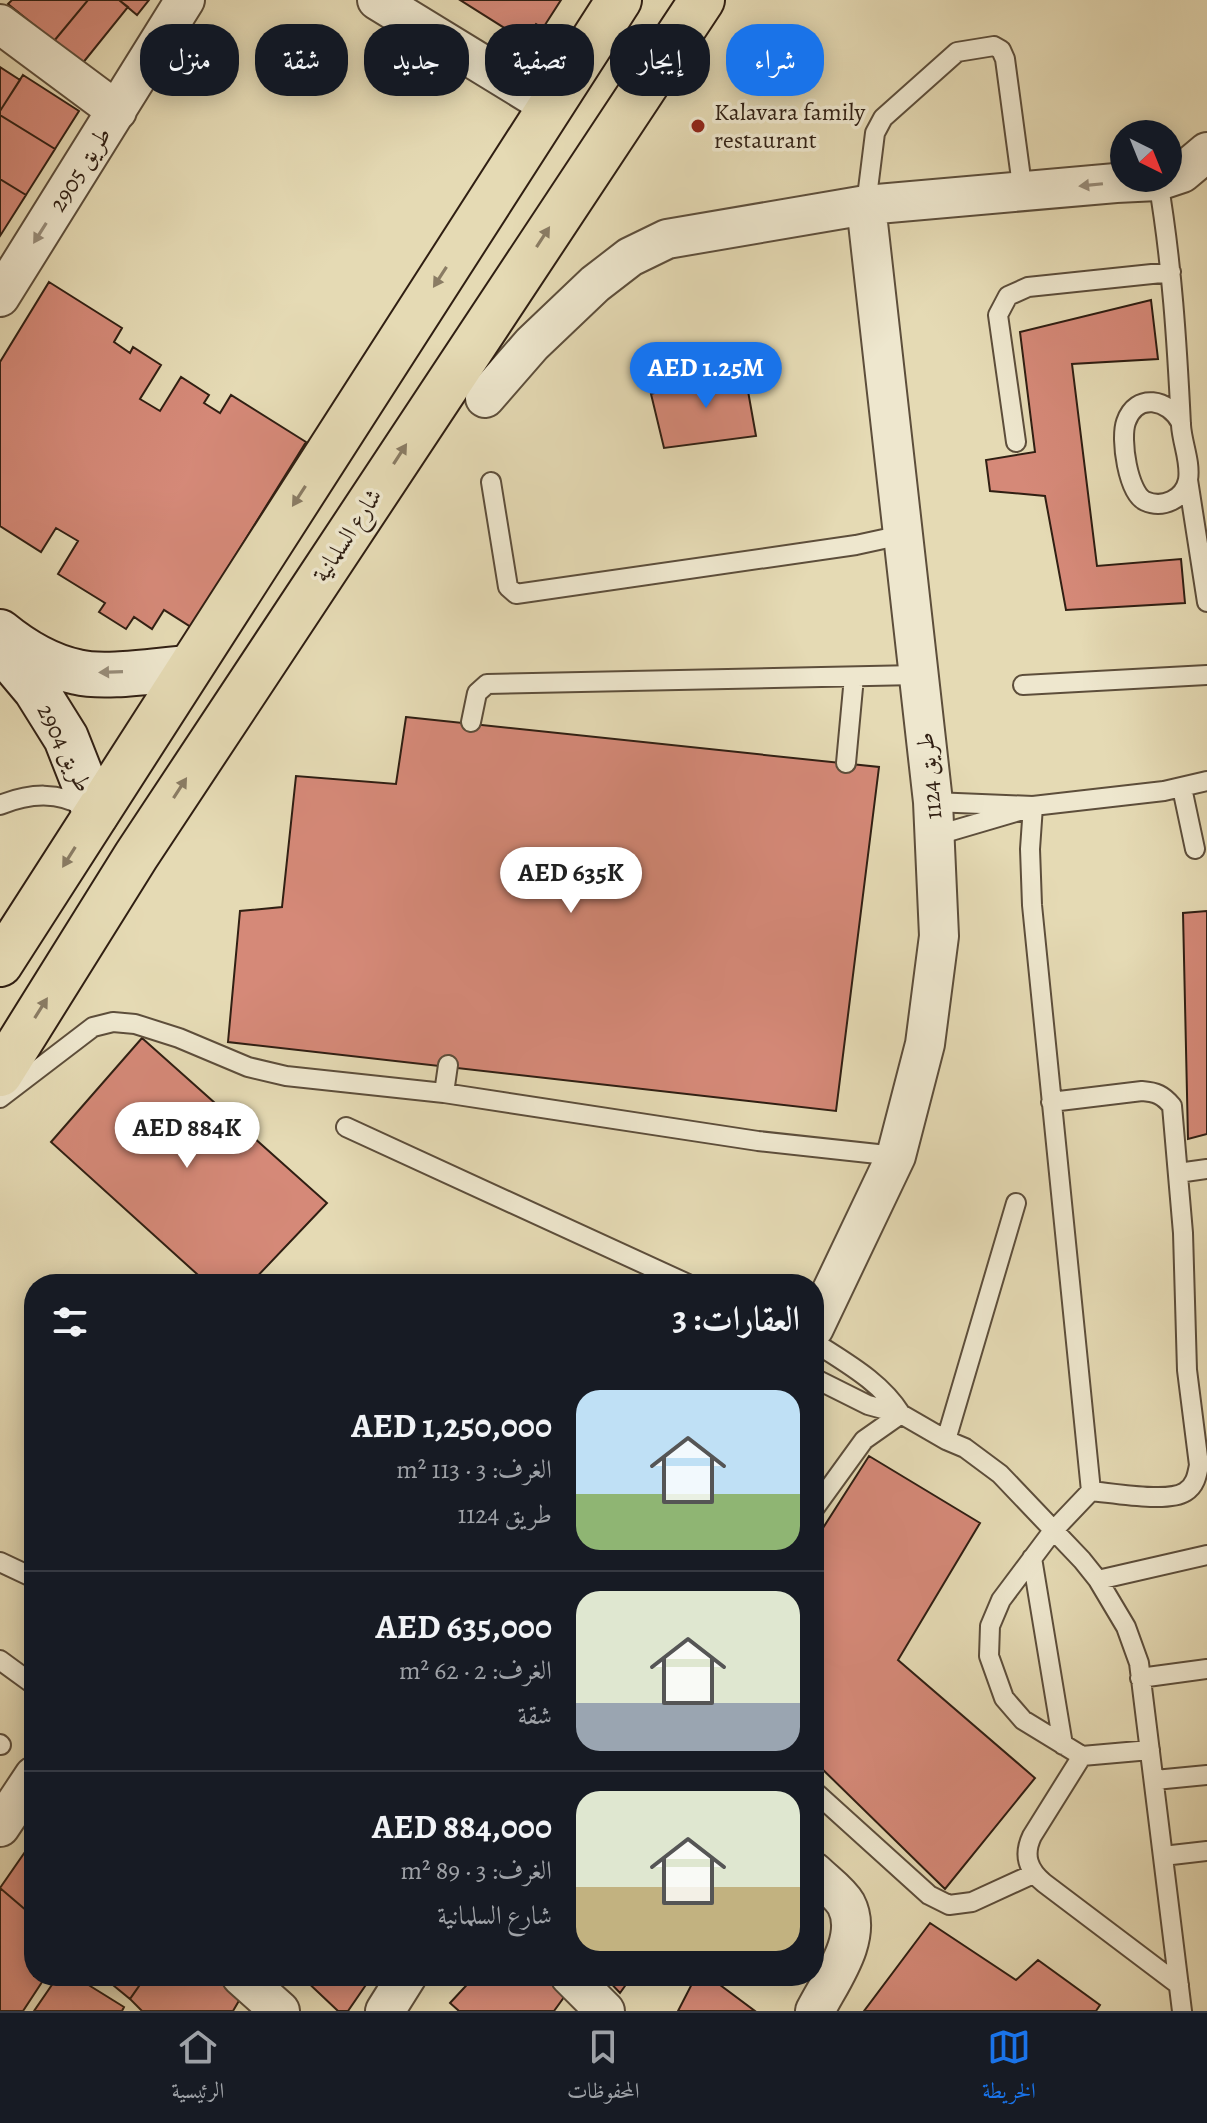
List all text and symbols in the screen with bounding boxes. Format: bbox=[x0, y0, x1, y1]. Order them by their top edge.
chip: منزل bbox=[140, 24, 239, 96]
chip: شقة bbox=[255, 24, 348, 96]
chip: جديد bbox=[364, 24, 469, 96]
chip: تصفية bbox=[485, 24, 594, 96]
chip: إيجار bbox=[610, 24, 710, 96]
chip: شراء bbox=[726, 24, 824, 96]
place label: Kalavara family restaurant bbox=[714, 96, 865, 156]
marker: Kalavara family restaurant bbox=[689, 117, 707, 135]
north arrow bbox=[1110, 120, 1182, 192]
map controls bbox=[1110, 120, 1182, 192]
street label: طريق 2905 bbox=[42, 121, 118, 217]
one-way arrow bbox=[1078, 179, 1103, 192]
one-way arrow bbox=[34, 222, 48, 244]
one-way arrow bbox=[536, 226, 551, 247]
one-way arrow bbox=[433, 266, 447, 288]
pin: AED 1.25M bbox=[614, 342, 798, 410]
text: AED 1.25M bbox=[648, 350, 764, 385]
one-way arrow bbox=[393, 443, 407, 465]
street label: شارع السلمانية bbox=[305, 482, 393, 590]
one-way arrow bbox=[292, 485, 307, 506]
one-way arrow bbox=[98, 666, 123, 679]
street label: طريق 2904 bbox=[30, 698, 100, 798]
street label: طريق 1124 bbox=[909, 731, 949, 821]
one-way arrow bbox=[173, 777, 187, 799]
one-way arrow bbox=[62, 846, 77, 867]
pin: AED 635K bbox=[488, 847, 654, 915]
text: AED 635K bbox=[518, 855, 624, 890]
one-way arrow bbox=[34, 997, 49, 1018]
pin: AED 884K bbox=[104, 1102, 270, 1170]
text: AED 884K bbox=[133, 1110, 241, 1145]
text: العقارات: 3 bbox=[673, 1295, 800, 1342]
icon: filters bbox=[48, 1300, 92, 1344]
text: AED 1,250,000 bbox=[351, 1402, 552, 1449]
icon: home bbox=[640, 1422, 736, 1518]
text: الغرف: 3 · 113 m² bbox=[396, 1452, 552, 1487]
text: طريق 1124 bbox=[457, 1497, 552, 1532]
text: AED 635,000 bbox=[376, 1603, 552, 1650]
icon: home bbox=[640, 1623, 736, 1719]
text: الغرف: 2 · 62 m² bbox=[399, 1653, 552, 1688]
text: شقة bbox=[518, 1698, 552, 1733]
text: AED 884,000 bbox=[372, 1803, 552, 1850]
icon: home bbox=[640, 1823, 736, 1919]
text: الغرف: 3 · 89 m² bbox=[400, 1853, 552, 1888]
text: شارع السلمانية bbox=[437, 1898, 552, 1933]
tab: الرئيسية bbox=[171, 2025, 224, 2112]
tab: المحفوظات bbox=[567, 2025, 639, 2112]
tab: الخريطة bbox=[982, 2025, 1036, 2112]

